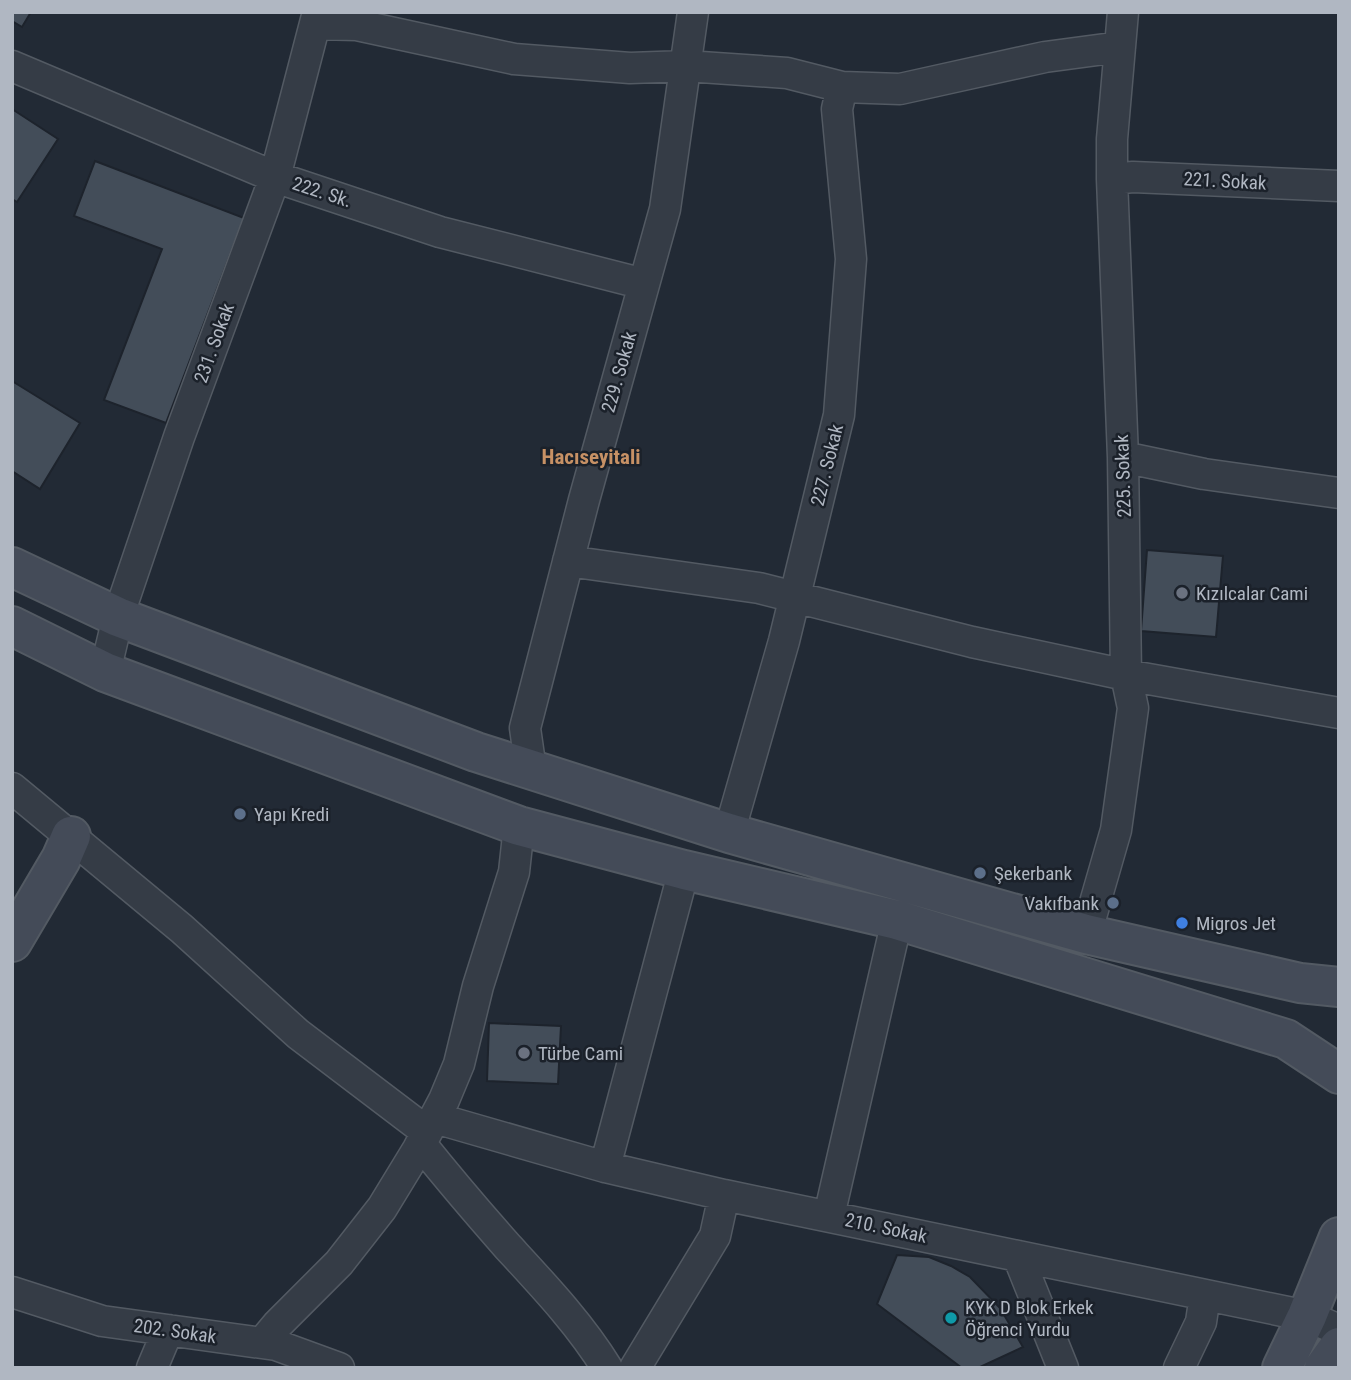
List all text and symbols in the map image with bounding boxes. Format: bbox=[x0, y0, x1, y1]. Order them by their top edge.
street label: 221. Sokak bbox=[1183, 167, 1268, 195]
street label: 222. Sk. bbox=[289, 172, 355, 212]
street label: 231. Sokak bbox=[189, 300, 239, 386]
street label: 229. Sokak bbox=[596, 328, 642, 415]
street label: 227. Sokak bbox=[806, 421, 848, 508]
street label: 225. Sokak bbox=[1110, 434, 1136, 518]
district label: Hacıseyitali bbox=[542, 445, 640, 469]
place label: Kızılcalar Cami bbox=[1196, 582, 1308, 605]
marker: Kızılcalar Cami bbox=[1174, 585, 1190, 601]
place label: Yapı Kredi bbox=[254, 803, 329, 826]
marker: Yapı Kredi bbox=[232, 806, 248, 822]
place label: Şekerbank bbox=[994, 862, 1073, 885]
marker: Şekerbank bbox=[972, 865, 988, 881]
place label: Vakıfbank bbox=[1024, 892, 1099, 915]
marker: Vakıfbank bbox=[1105, 895, 1121, 911]
place label: Migros Jet bbox=[1196, 912, 1276, 935]
marker: Migros Jet bbox=[1174, 915, 1190, 931]
place label: Türbe Cami bbox=[538, 1042, 623, 1065]
marker: Türbe Cami bbox=[516, 1045, 532, 1061]
street label: 210. Sokak bbox=[843, 1208, 929, 1248]
place label: KYK D Blok Erkek Öğrenci Yurdu bbox=[965, 1296, 1094, 1341]
marker: KYK D Blok Erkek Öğrenci Yurdu bbox=[943, 1310, 959, 1326]
street label: 202. Sokak bbox=[132, 1314, 218, 1348]

